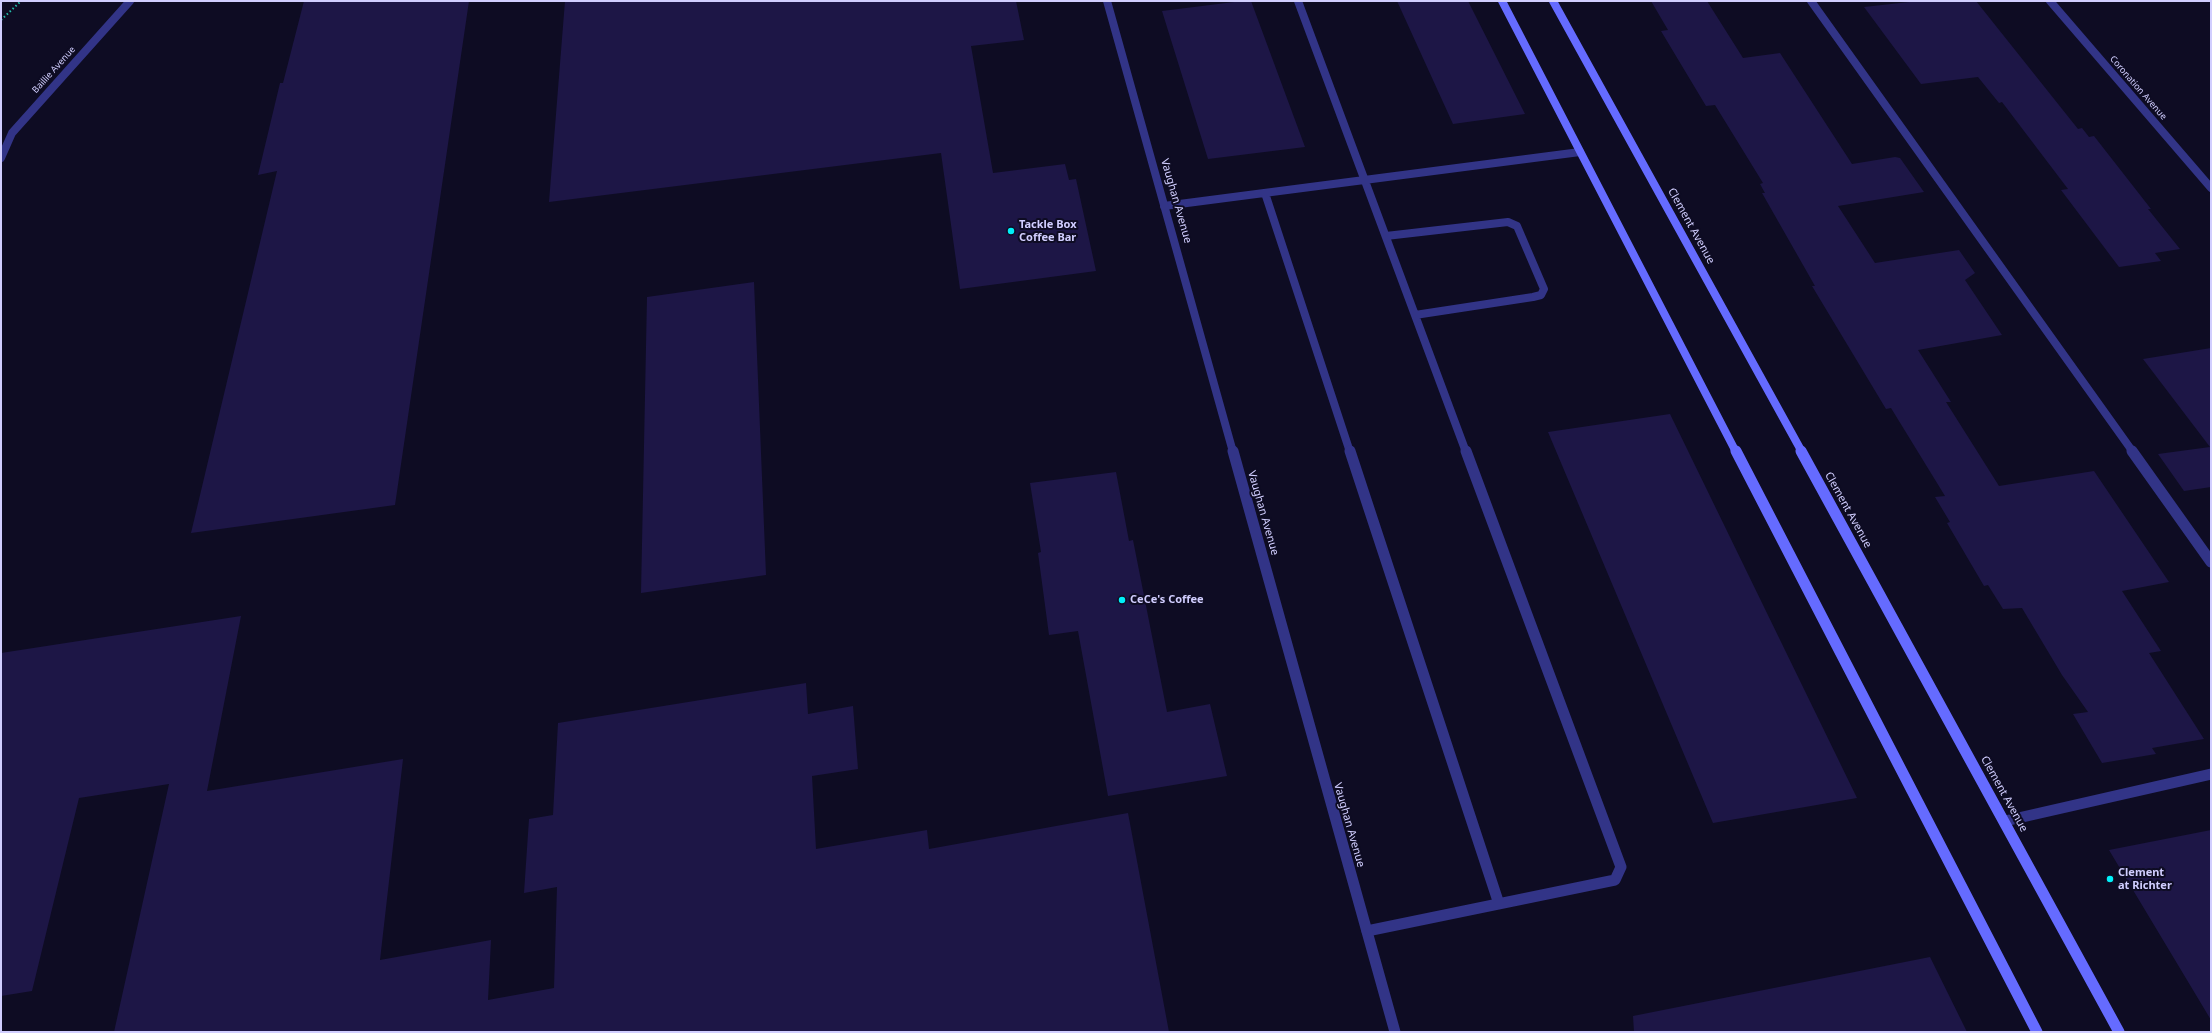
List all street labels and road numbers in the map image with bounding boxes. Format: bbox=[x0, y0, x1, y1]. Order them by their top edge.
street label: Baillie Avenue bbox=[30, 44, 78, 96]
street label: Coronation Avenue bbox=[2107, 54, 2169, 122]
street label: Vaughan Avenue bbox=[1158, 157, 1194, 245]
street label: Clement Avenue bbox=[1665, 186, 1717, 266]
street label: Vaughan Avenue bbox=[1245, 469, 1281, 557]
street label: Clement Avenue bbox=[1822, 470, 1874, 550]
street label: Clement Avenue bbox=[1978, 754, 2030, 834]
street label: Vaughan Avenue bbox=[1331, 781, 1367, 869]

